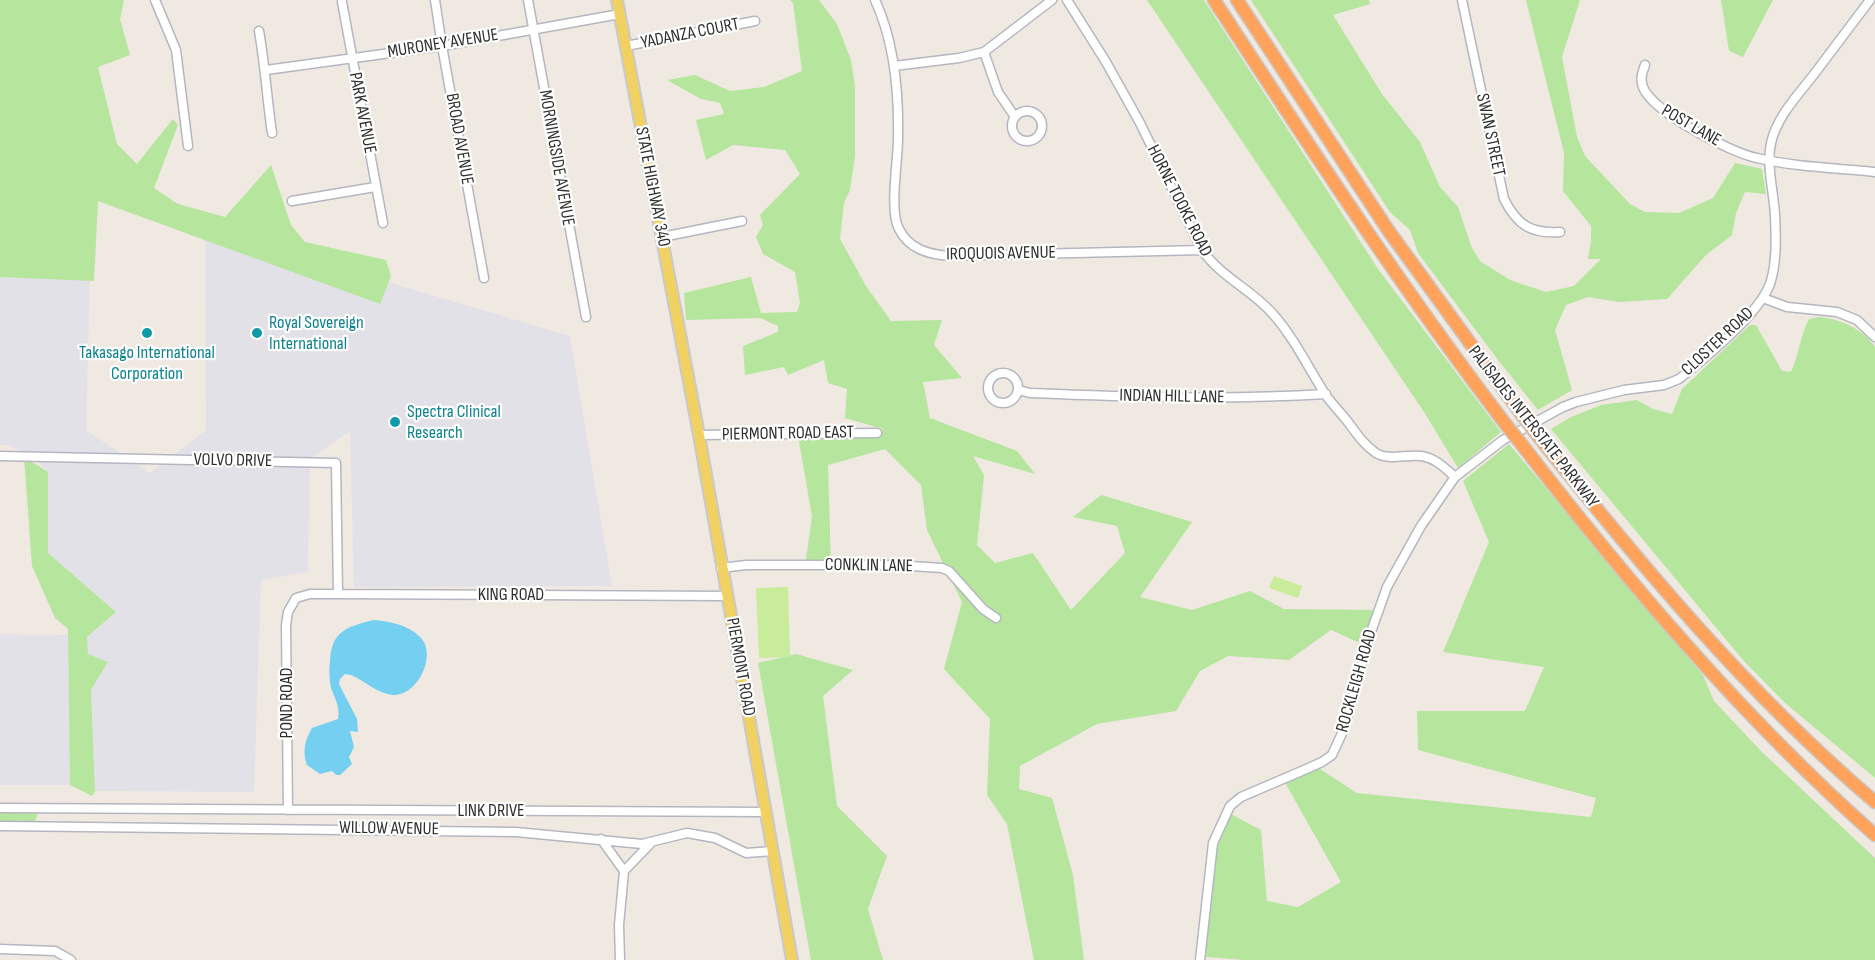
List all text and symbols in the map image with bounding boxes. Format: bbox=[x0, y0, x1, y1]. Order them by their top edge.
street label: YADANZA COURT bbox=[639, 14, 741, 54]
street label: MURONEY AVENUE bbox=[386, 25, 500, 63]
street label: PARK AVENUE bbox=[344, 70, 380, 156]
street label: MORNINGSIDE AVENUE bbox=[533, 88, 579, 228]
street label: BROAD AVENUE bbox=[440, 92, 478, 186]
street label: SWAN STREET bbox=[1471, 92, 1509, 178]
street label: POST LANE bbox=[1657, 100, 1725, 152]
street label: STATE HIGHWAY 340 bbox=[630, 125, 674, 249]
street label: HORNE TOOKE ROAD bbox=[1142, 142, 1216, 260]
street label: IROQUOIS AVENUE bbox=[946, 242, 1056, 266]
street label: CLOSTER ROAD bbox=[1677, 303, 1759, 381]
place label: Royal Sovereign International bbox=[269, 312, 364, 354]
marker: Takasago International Corporation bbox=[140, 326, 154, 340]
marker: Royal Sovereign International bbox=[250, 326, 264, 340]
place label: Takasago International Corporation bbox=[79, 342, 215, 385]
street label: PALISADES INTERSTATE PARKWAY bbox=[1463, 342, 1603, 512]
street label: INDIAN HILL LANE bbox=[1119, 385, 1225, 409]
place label: Spectra Clinical Research bbox=[407, 401, 501, 444]
marker: Spectra Clinical Research bbox=[388, 415, 402, 429]
street label: PIERMONT ROAD EAST bbox=[722, 422, 854, 446]
street label: VOLVO DRIVE bbox=[194, 450, 272, 472]
street label: CONKLIN LANE bbox=[825, 554, 913, 578]
street label: KING ROAD bbox=[478, 584, 544, 606]
street label: PIERMONT ROAD bbox=[721, 616, 759, 718]
street label: ROCKLEIGH ROAD bbox=[1332, 627, 1382, 735]
street label: POND ROAD bbox=[276, 668, 298, 738]
street label: LINK DRIVE bbox=[458, 800, 524, 822]
street label: WILLOW AVENUE bbox=[339, 817, 439, 841]

